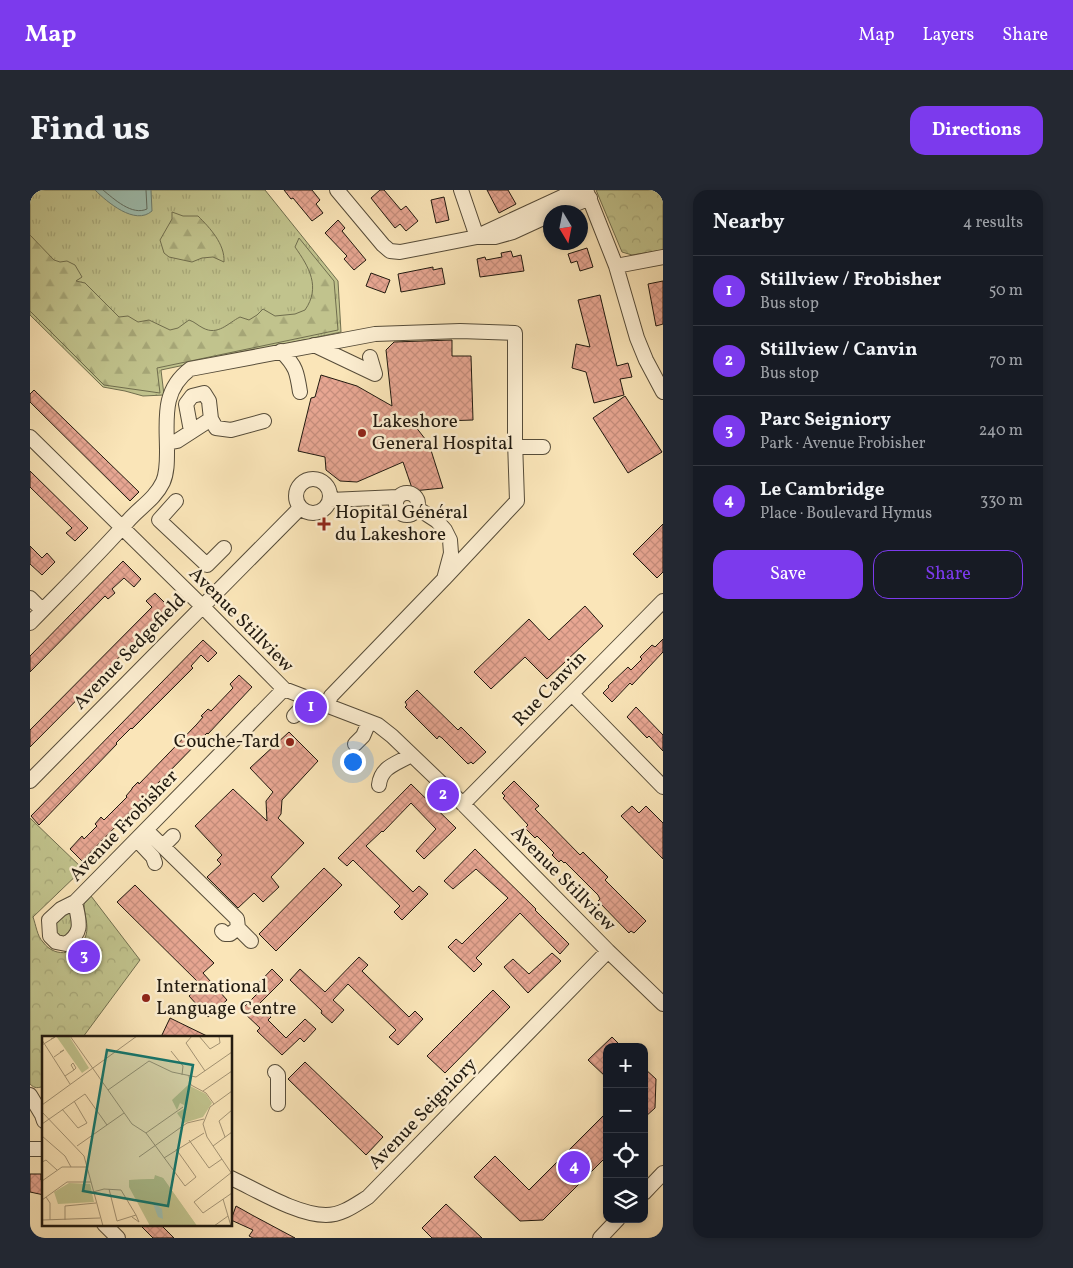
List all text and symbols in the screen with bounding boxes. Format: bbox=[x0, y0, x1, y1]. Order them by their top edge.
text: Map bbox=[25, 18, 76, 52]
text: Map bbox=[858, 23, 894, 48]
text: Layers bbox=[922, 23, 974, 48]
text: Share bbox=[1002, 23, 1048, 48]
text: Find us bbox=[30, 106, 150, 154]
button: Directions bbox=[910, 106, 1043, 155]
north arrow bbox=[543, 205, 588, 250]
text: Nearby bbox=[713, 208, 784, 237]
text: 4 results bbox=[963, 212, 1023, 234]
text: Stillview / Frobisher bbox=[760, 267, 941, 293]
text: 1 bbox=[726, 280, 732, 302]
text: 50 m bbox=[989, 280, 1023, 302]
text: Bus stop bbox=[760, 293, 819, 315]
text: Stillview / Canvin bbox=[760, 337, 918, 363]
text: 2 bbox=[725, 350, 733, 372]
text: 70 m bbox=[989, 350, 1023, 372]
text: Bus stop bbox=[760, 363, 819, 385]
text: Parc Seigniory bbox=[760, 407, 891, 433]
place label: Lakeshore General Hospital bbox=[372, 409, 513, 457]
text: 3 bbox=[725, 420, 733, 442]
text: 240 m bbox=[979, 420, 1023, 442]
marker: Lakeshore General Hospital bbox=[356, 427, 368, 439]
text: Park · Avenue Frobisher bbox=[760, 433, 926, 455]
text: Le Cambridge bbox=[760, 477, 884, 503]
text: 4 bbox=[724, 490, 734, 512]
text: 330 m bbox=[980, 490, 1023, 512]
place label: Hopital Général du Lakeshore bbox=[335, 500, 468, 548]
text: Place · Boulevard Hymus bbox=[760, 503, 932, 525]
marker: Hopital Général du Lakeshore bbox=[317, 517, 331, 531]
button: Save bbox=[713, 550, 863, 599]
button: Share bbox=[873, 550, 1023, 599]
street label: Avenue Stillview bbox=[182, 561, 300, 679]
street label: Avenue Sedgefield bbox=[68, 588, 192, 716]
street label: Rue Canvin bbox=[507, 645, 593, 733]
pin: 1 bbox=[295, 688, 327, 726]
place label: Couche-Tard bbox=[174, 729, 280, 755]
marker: Couche-Tard bbox=[284, 736, 296, 748]
your location bbox=[340, 749, 366, 775]
street label: Avenue Frobisher bbox=[64, 764, 184, 888]
pin: 2 bbox=[427, 776, 459, 814]
street label: Avenue Stillview bbox=[504, 820, 622, 938]
pin: 3 bbox=[68, 937, 100, 975]
place label: International Language Centre bbox=[156, 974, 296, 1022]
marker: International Language Centre bbox=[140, 992, 152, 1004]
inset map bbox=[42, 1036, 232, 1226]
map controls bbox=[603, 1043, 648, 1223]
button: + bbox=[603, 1043, 648, 1088]
street label: Avenue Seigniory bbox=[363, 1052, 483, 1176]
button: − bbox=[603, 1088, 648, 1133]
button: locate bbox=[603, 1133, 648, 1178]
pin: 4 bbox=[558, 1148, 590, 1186]
button: layers bbox=[603, 1178, 648, 1223]

